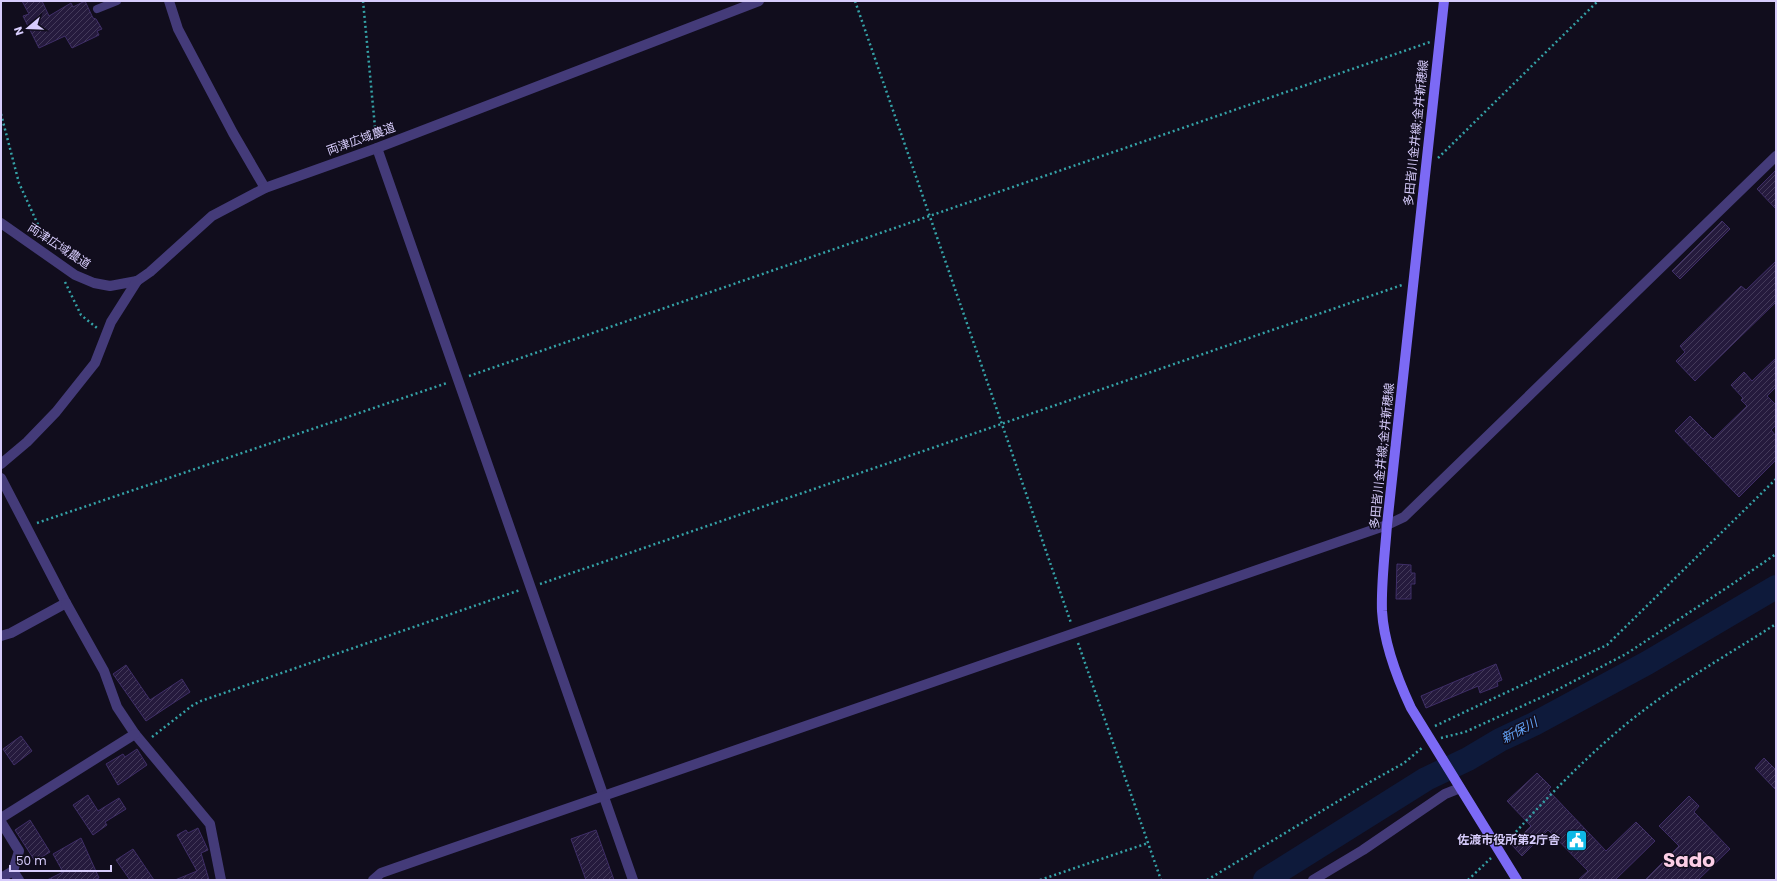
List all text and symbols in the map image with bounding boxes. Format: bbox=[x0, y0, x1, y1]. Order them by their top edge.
north arrow bbox=[8, 8, 48, 48]
text: N bbox=[10, 25, 27, 38]
street label: 多田皆川金井線;金井新穂線 bbox=[1399, 59, 1432, 207]
street label: 両津広域農道 bbox=[324, 118, 398, 159]
street label: 両津広域農道 bbox=[24, 219, 94, 272]
street label: 多田皆川金井線;金井新穂線 bbox=[1365, 382, 1398, 530]
water label: 新保川 bbox=[1498, 712, 1543, 748]
public building icon: 佐渡市役所第2庁舎 bbox=[1563, 827, 1589, 853]
place label: 佐渡市役所第2庁舎 bbox=[1457, 831, 1560, 848]
district label: Sado bbox=[1663, 846, 1715, 874]
scale bar bbox=[10, 847, 111, 873]
text: 50 m bbox=[16, 852, 47, 869]

